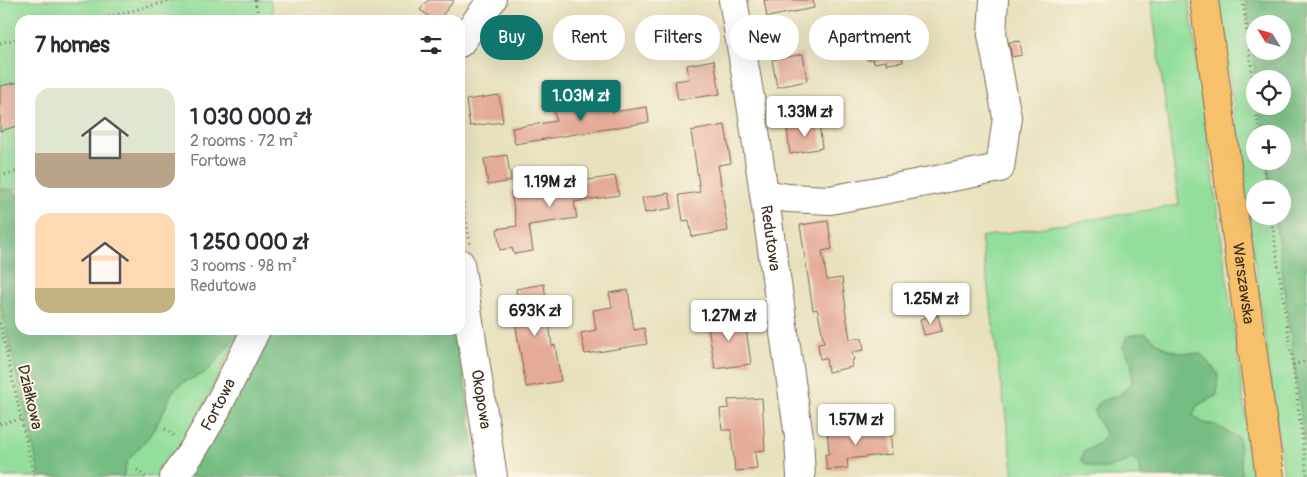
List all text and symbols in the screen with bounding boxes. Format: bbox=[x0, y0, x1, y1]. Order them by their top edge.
chip: Buy bbox=[480, 15, 543, 60]
chip: Rent bbox=[553, 15, 625, 60]
chip: Filters bbox=[635, 15, 720, 60]
chip: New bbox=[730, 15, 799, 60]
chip: Apartment bbox=[809, 15, 929, 60]
north arrow bbox=[1246, 15, 1291, 60]
map controls bbox=[1246, 15, 1291, 225]
icon: filters bbox=[417, 31, 445, 59]
text: 7 homes bbox=[35, 32, 110, 59]
button: locate bbox=[1246, 70, 1291, 115]
pin: 1.03M zł bbox=[529, 80, 633, 122]
text: 1.03M zł bbox=[553, 86, 609, 106]
pin: 1.33M zł bbox=[753, 96, 857, 138]
text: 1.33M zł bbox=[778, 102, 832, 122]
text: 1 030 000 zł bbox=[190, 104, 311, 131]
icon: home bbox=[75, 108, 135, 168]
button: + bbox=[1246, 125, 1291, 170]
text: 2 rooms · 72 m² bbox=[190, 131, 298, 151]
text: Fortowa bbox=[190, 151, 246, 171]
pin: 1.19M zł bbox=[498, 166, 602, 208]
text: 1.19M zł bbox=[524, 172, 576, 192]
button: − bbox=[1246, 180, 1291, 225]
street label: Redutowa bbox=[756, 204, 785, 272]
text: 1 250 000 zł bbox=[190, 229, 309, 256]
icon: home bbox=[75, 233, 135, 293]
street label: Warszawska bbox=[1228, 241, 1259, 325]
text: 3 rooms · 98 m² bbox=[190, 256, 297, 276]
text: Redutowa bbox=[190, 276, 256, 296]
pin: 1.25M zł bbox=[879, 282, 983, 325]
text: 1.25M zł bbox=[904, 289, 958, 309]
pin: 693K zł bbox=[489, 294, 581, 337]
pin: 1.27M zł bbox=[677, 300, 781, 342]
text: 693K zł bbox=[509, 301, 561, 321]
text: 1.27M zł bbox=[702, 306, 756, 326]
street label: Działkowa bbox=[13, 363, 47, 431]
street label: Okopowa bbox=[467, 368, 495, 431]
street label: Fortowa bbox=[196, 375, 240, 435]
pin: 1.57M zł bbox=[804, 404, 908, 446]
text: 1.57M zł bbox=[829, 410, 883, 430]

